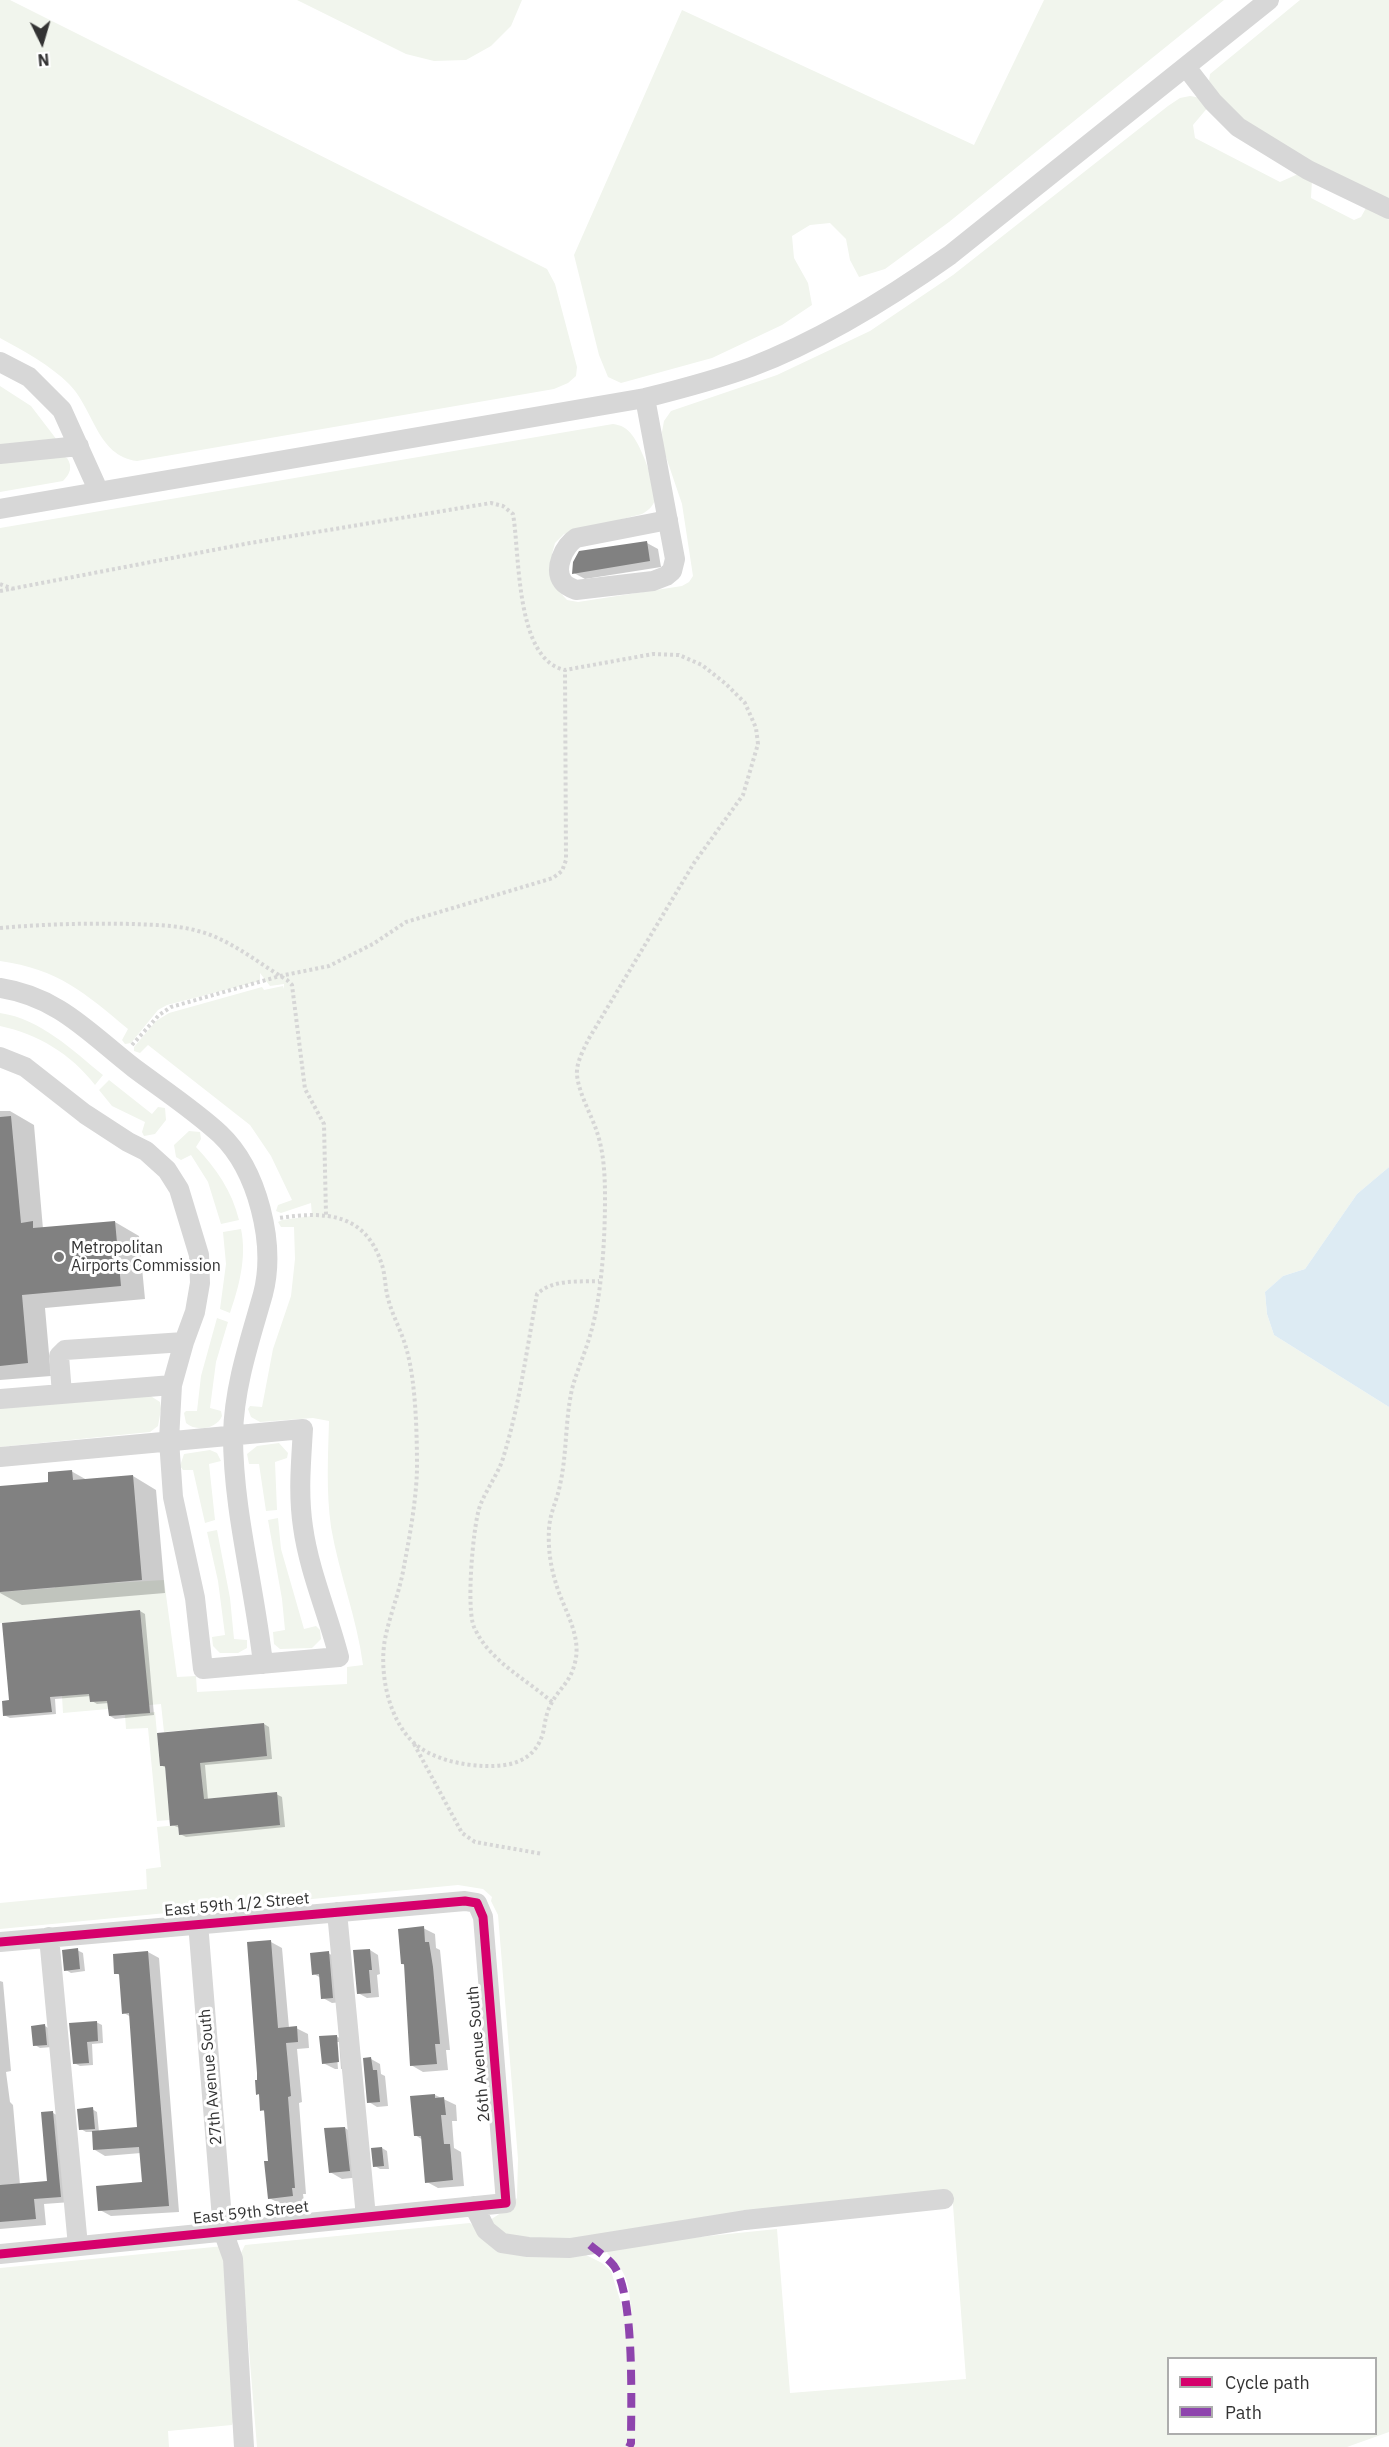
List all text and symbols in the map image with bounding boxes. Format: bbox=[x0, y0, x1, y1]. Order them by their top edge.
north arrow bbox=[12, 12, 72, 72]
text: N bbox=[37, 49, 50, 70]
place label: Metropolitan Airports Commission bbox=[71, 1238, 221, 1276]
marker: Metropolitan Airports Commission bbox=[52, 1250, 66, 1264]
street label: East 59th 1/2 Street bbox=[164, 1889, 310, 1921]
street label: 26th Avenue South bbox=[463, 1985, 495, 2123]
street label: 27th Avenue South bbox=[195, 2008, 227, 2146]
street label: East 59th Street bbox=[192, 2197, 310, 2229]
legend bbox=[1167, 2357, 1377, 2435]
text: Cycle path bbox=[1225, 2371, 1310, 2394]
text: Path bbox=[1225, 2401, 1262, 2424]

